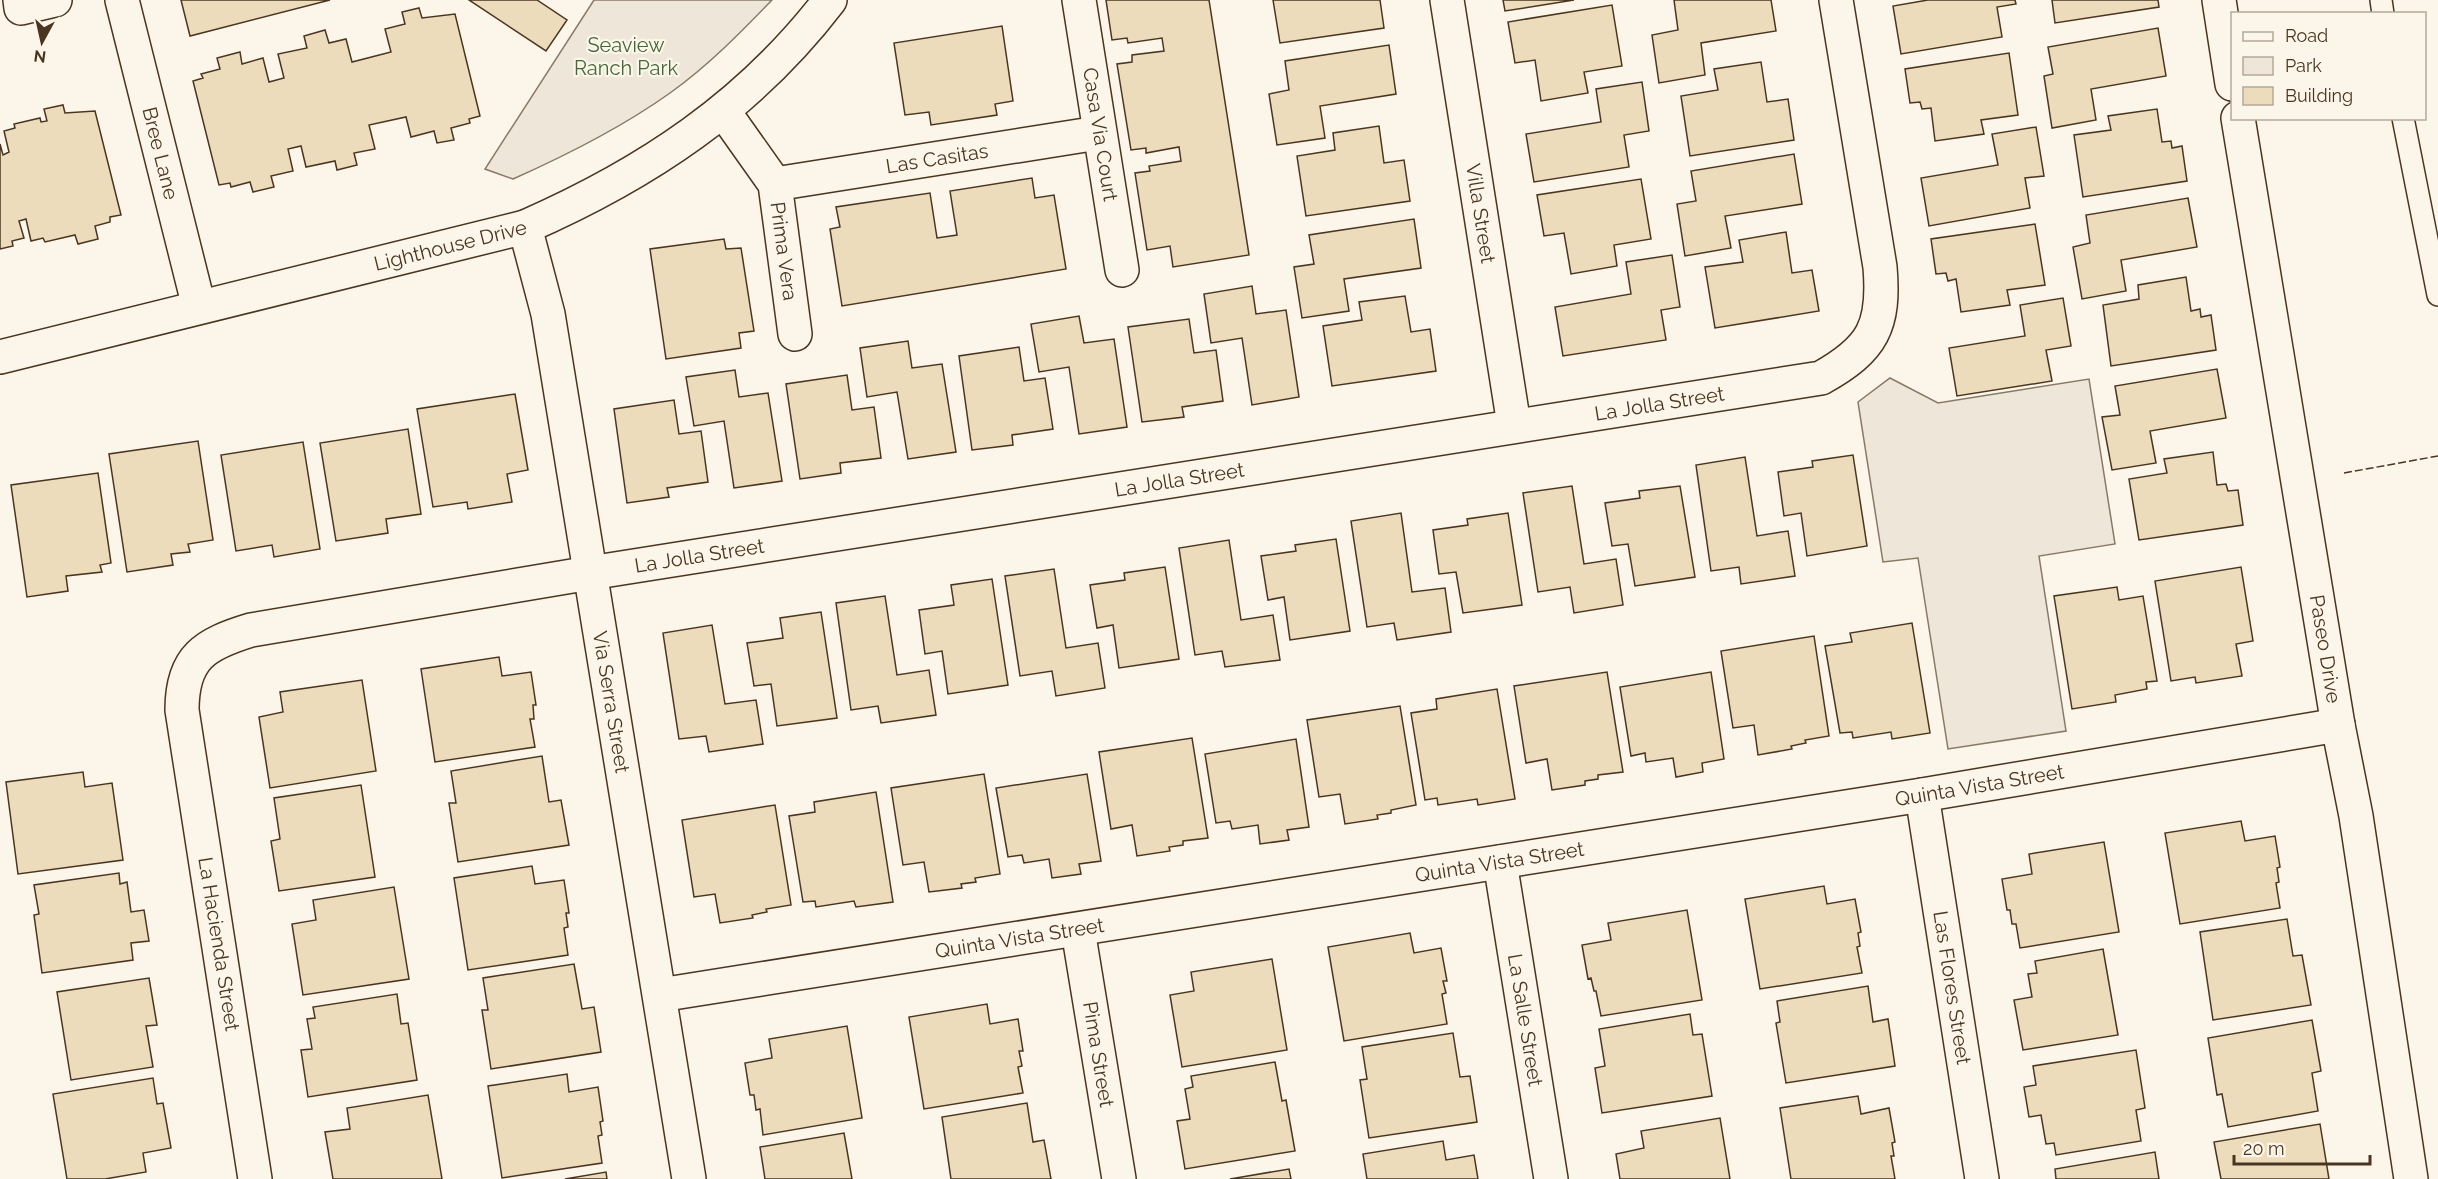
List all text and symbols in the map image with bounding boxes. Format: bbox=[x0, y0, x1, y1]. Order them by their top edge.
north arrow bbox=[12, 12, 72, 72]
legend bbox=[2231, 12, 2426, 120]
text: Road bbox=[2285, 25, 2328, 46]
park label: Seaview Ranch Park bbox=[574, 33, 678, 80]
text: N bbox=[33, 46, 47, 67]
text: Park bbox=[2285, 55, 2322, 76]
street label: Casa Via Court bbox=[1078, 66, 1123, 203]
text: Building bbox=[2285, 85, 2353, 106]
street label: Bree Lane bbox=[137, 104, 184, 202]
street label: Las Casitas bbox=[884, 139, 990, 178]
street label: Villa Street bbox=[1461, 162, 1500, 265]
street label: Prima Vera bbox=[765, 200, 802, 302]
street label: Lighthouse Drive bbox=[372, 215, 529, 276]
street label: La Jolla Street bbox=[1593, 381, 1726, 426]
street label: La Jolla Street bbox=[1113, 458, 1246, 502]
street label: La Jolla Street bbox=[633, 534, 766, 578]
street label: Paseo Drive bbox=[2305, 593, 2346, 705]
street label: Via Serra Street bbox=[588, 629, 635, 775]
street label: Quinta Vista Street bbox=[1893, 759, 2066, 811]
street label: Quinta Vista Street bbox=[1413, 837, 1586, 887]
street label: La Hacienda Street bbox=[193, 855, 245, 1033]
street label: Las Flores Street bbox=[1928, 909, 1976, 1066]
street label: Quinta Vista Street bbox=[933, 913, 1106, 963]
street label: La Salle Street bbox=[1503, 952, 1548, 1088]
street label: Pima Street bbox=[1078, 1000, 1119, 1109]
scale bar bbox=[2234, 1128, 2370, 1166]
text: 20 m bbox=[2243, 1138, 2285, 1159]

